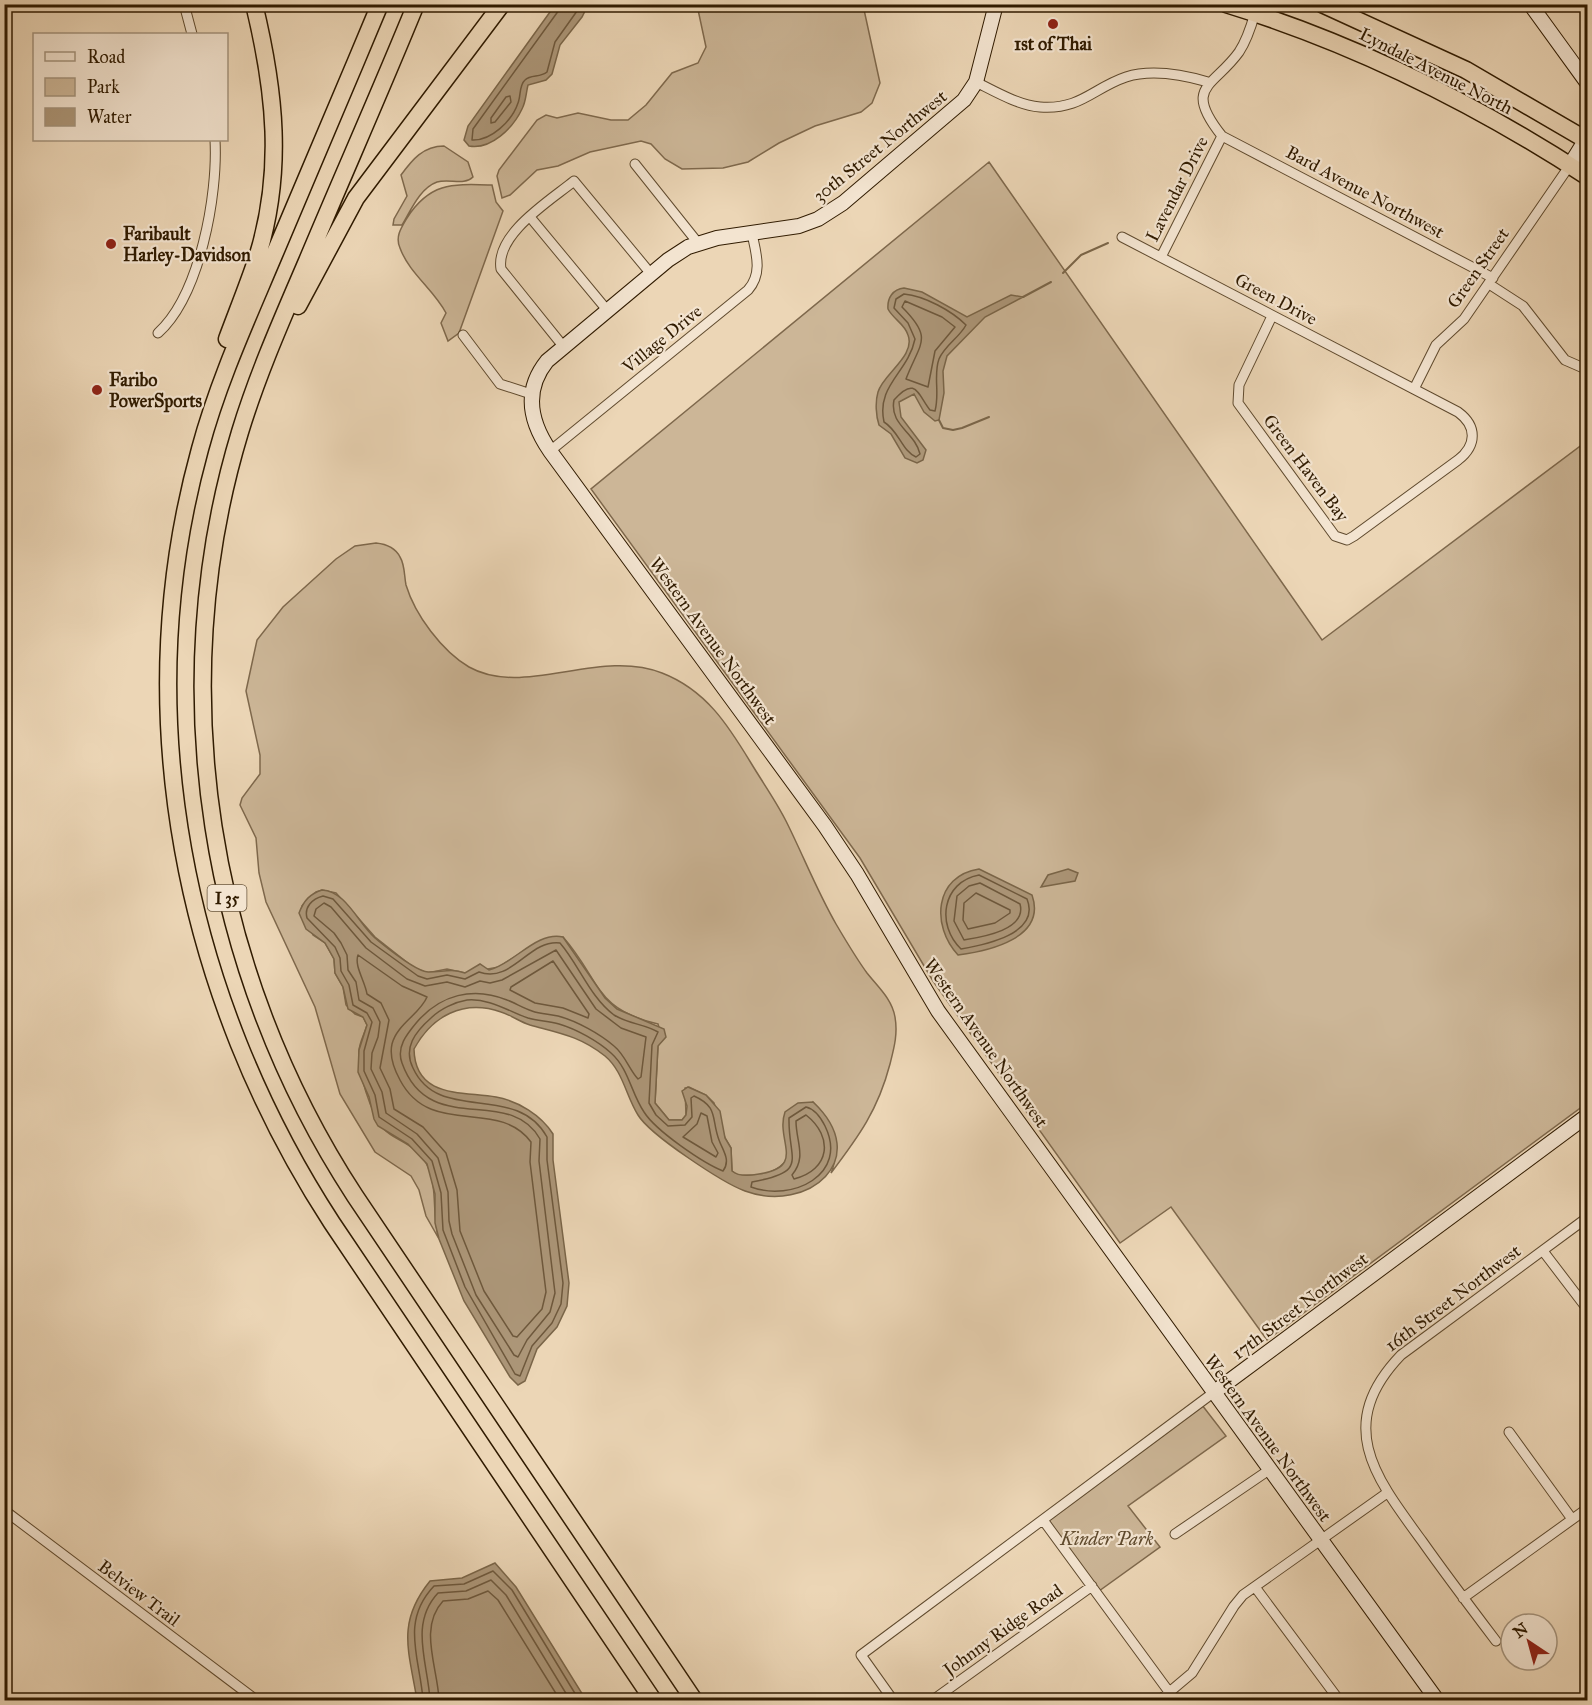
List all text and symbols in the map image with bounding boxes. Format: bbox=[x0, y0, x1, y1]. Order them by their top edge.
marker: 1st of Thai bbox=[1046, 17, 1060, 31]
street label: Lyndale Avenue North bbox=[1356, 23, 1516, 119]
legend bbox=[33, 33, 228, 141]
place label: 1st of Thai bbox=[1014, 33, 1093, 55]
text: Road bbox=[87, 46, 125, 68]
text: Park bbox=[87, 76, 120, 98]
street label: 30th Street Northwest bbox=[809, 85, 952, 207]
text: Water bbox=[87, 106, 132, 128]
street label: Lavendar Drive bbox=[1141, 133, 1213, 245]
street label: Bard Avenue Northwest bbox=[1282, 141, 1448, 243]
place label: Faribault Harley-Davidson bbox=[123, 223, 251, 267]
street label: Green Street bbox=[1442, 223, 1514, 312]
marker: Faribault Harley-Davidson bbox=[104, 237, 118, 251]
street label: Green Drive bbox=[1231, 268, 1321, 330]
street label: Village Drive bbox=[617, 300, 707, 379]
place label: Faribo PowerSports bbox=[109, 369, 203, 413]
marker: Faribo PowerSports bbox=[90, 383, 104, 397]
street label: Green Haven Bay bbox=[1259, 410, 1354, 526]
street label: Western Avenue Northwest bbox=[645, 553, 782, 730]
road number: I 35 bbox=[208, 885, 246, 911]
street label: Western Avenue Northwest bbox=[919, 954, 1053, 1132]
street label: 16th Street Northwest bbox=[1381, 1239, 1526, 1356]
street label: 17th Street Northwest bbox=[1228, 1247, 1373, 1364]
street label: Western Avenue Northwest bbox=[1200, 1350, 1337, 1527]
park label: Kinder Park bbox=[1060, 1528, 1153, 1550]
street label: Belview Trail bbox=[94, 1555, 184, 1631]
street label: Johnny Ridge Road bbox=[937, 1579, 1068, 1683]
north arrow bbox=[1499, 1612, 1559, 1672]
text: N bbox=[1509, 1618, 1532, 1642]

